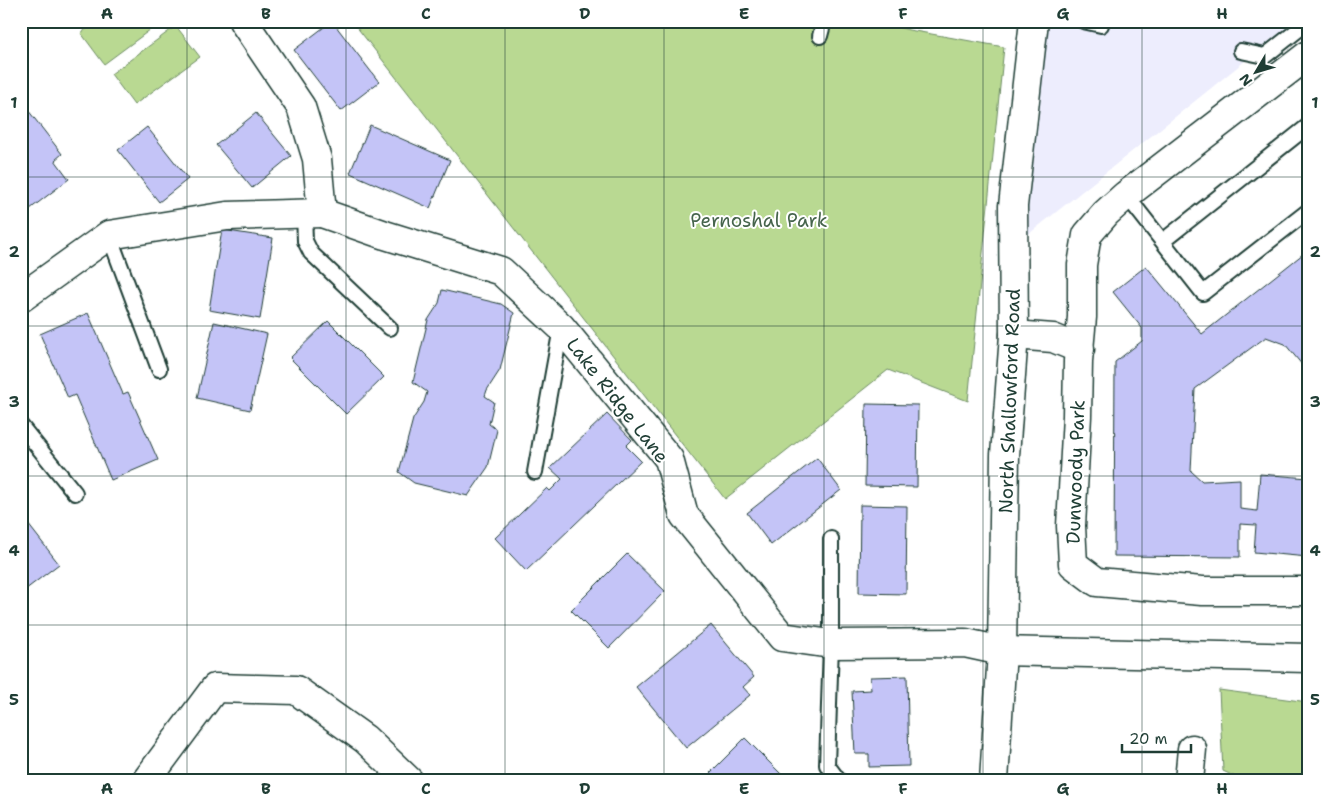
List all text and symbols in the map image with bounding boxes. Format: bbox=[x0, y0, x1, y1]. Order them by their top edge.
text: A bbox=[101, 3, 113, 24]
text: B bbox=[261, 3, 271, 24]
text: C bbox=[421, 3, 431, 24]
text: D bbox=[579, 3, 591, 24]
text: E bbox=[739, 3, 749, 24]
text: F bbox=[898, 3, 908, 24]
text: G bbox=[1057, 3, 1070, 24]
text: H bbox=[1216, 3, 1228, 24]
north arrow bbox=[1232, 48, 1282, 98]
text: N bbox=[1235, 70, 1256, 90]
text: 1 bbox=[10, 92, 18, 113]
text: 1 bbox=[1311, 92, 1319, 113]
park label: Pernoshal Park bbox=[690, 208, 828, 233]
text: 2 bbox=[8, 241, 20, 262]
text: 2 bbox=[1309, 241, 1321, 262]
street label: North Shallowford Road bbox=[993, 288, 1026, 514]
street label: Lake Ridge Lane bbox=[561, 332, 674, 468]
text: 3 bbox=[8, 391, 20, 412]
text: 3 bbox=[1309, 391, 1321, 412]
street label: Dunwoody Park bbox=[1060, 399, 1091, 545]
text: 4 bbox=[8, 540, 20, 561]
text: 4 bbox=[1309, 540, 1321, 561]
text: 5 bbox=[9, 689, 19, 710]
text: 5 bbox=[1310, 689, 1320, 710]
scale bar bbox=[1122, 722, 1190, 754]
text: 20 m bbox=[1129, 729, 1168, 749]
text: A bbox=[101, 778, 113, 799]
text: B bbox=[261, 778, 271, 799]
text: C bbox=[421, 778, 431, 799]
text: D bbox=[579, 778, 591, 799]
text: E bbox=[739, 778, 749, 799]
text: F bbox=[898, 778, 908, 799]
text: G bbox=[1057, 778, 1070, 799]
text: H bbox=[1216, 778, 1228, 799]

